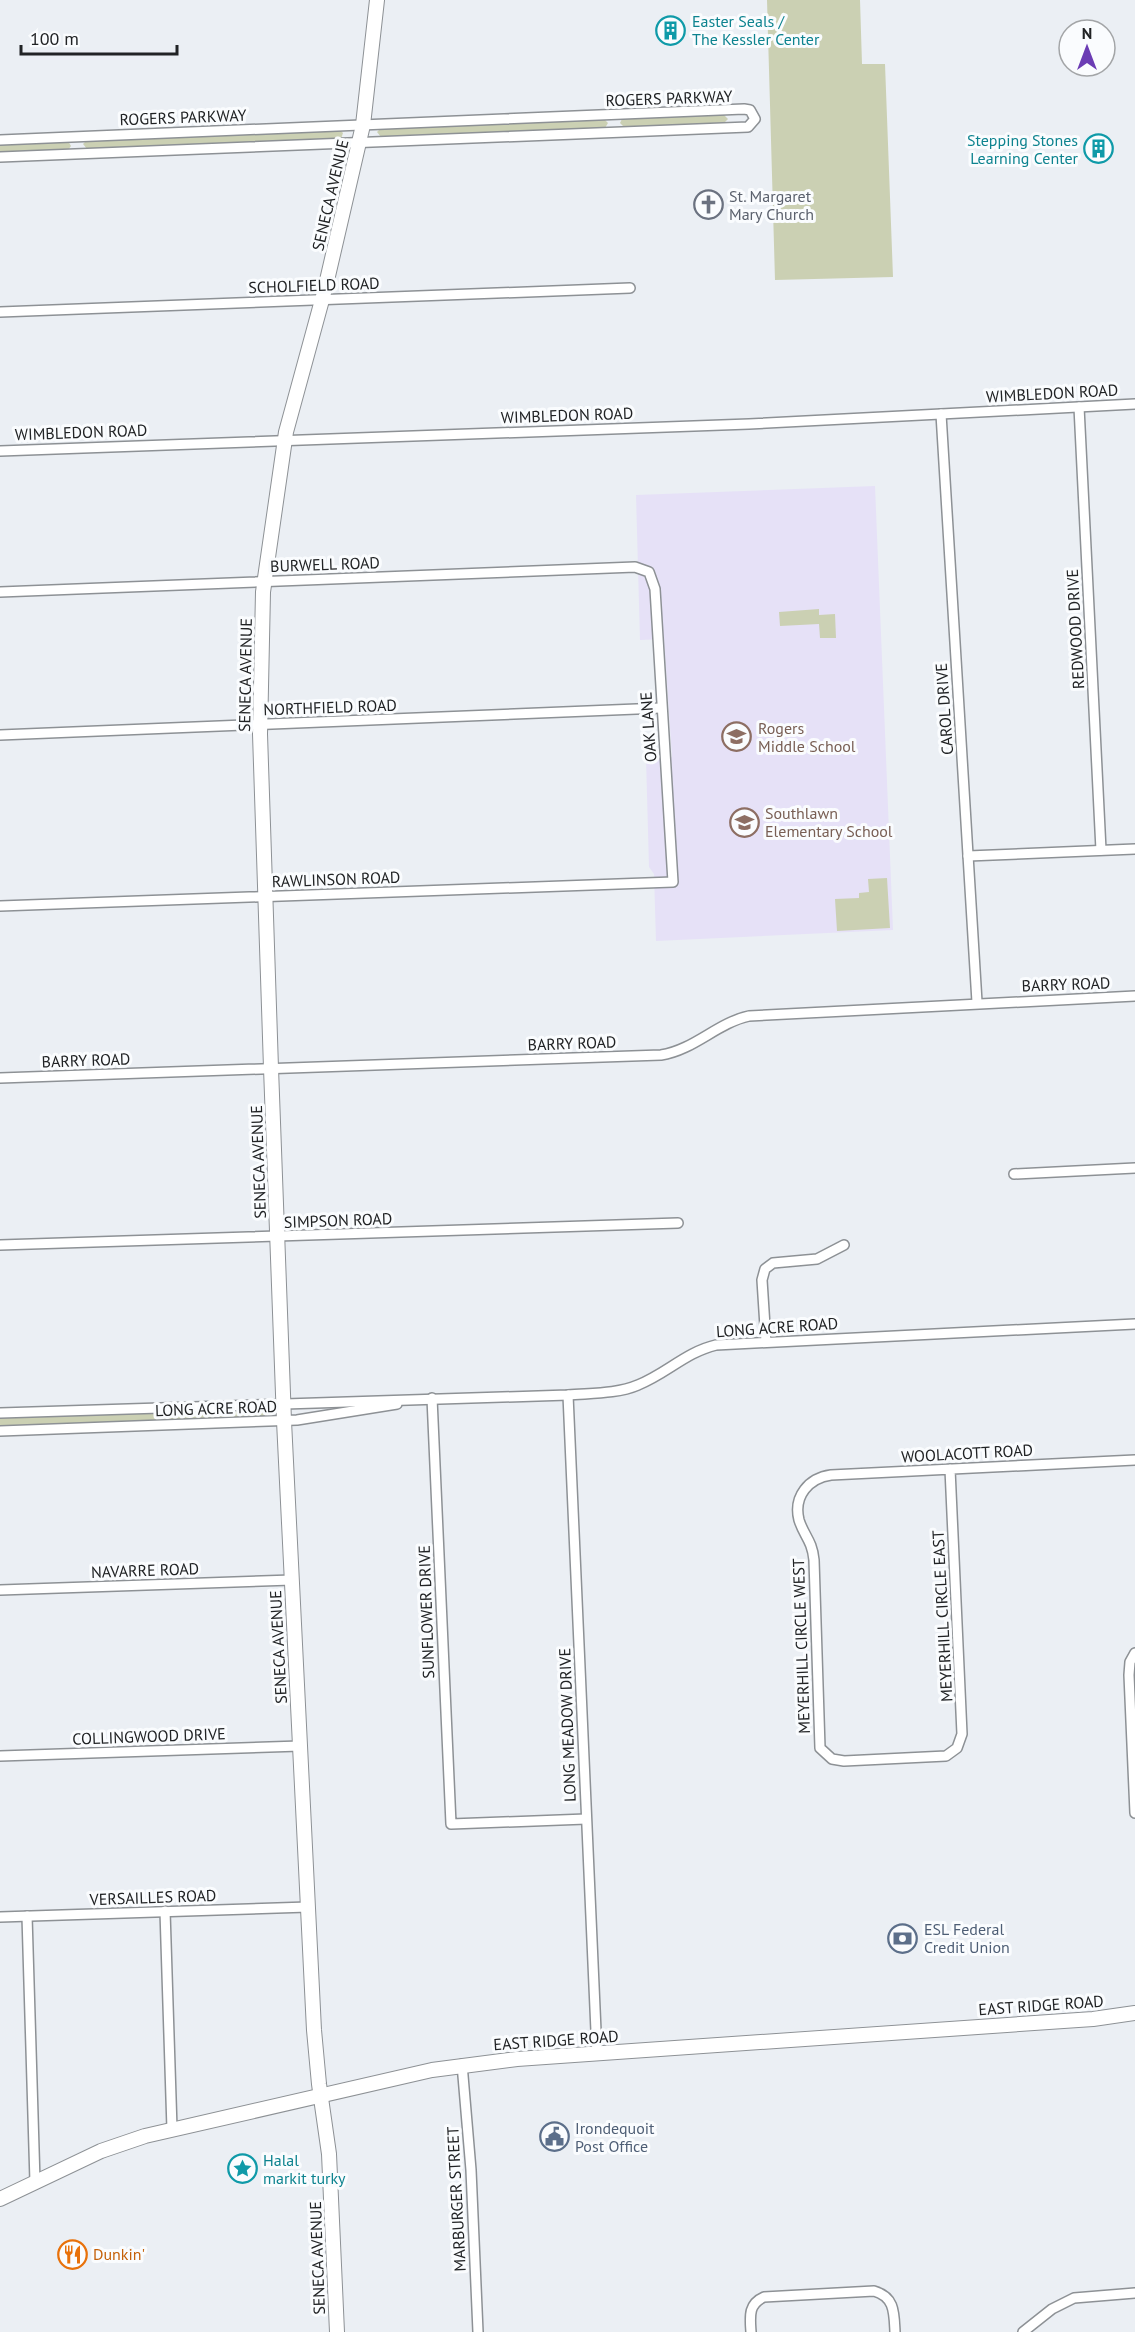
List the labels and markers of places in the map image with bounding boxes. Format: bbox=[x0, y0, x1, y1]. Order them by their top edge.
place label: Easter Seals / The Kessler Center bbox=[692, 11, 820, 49]
building icon: Easter Seals / The Kessler Center bbox=[655, 14, 687, 46]
place label: Stepping Stones Learning Center bbox=[967, 130, 1079, 168]
building icon: Stepping Stones Learning Center bbox=[1083, 133, 1115, 165]
place label: St. Margaret Mary Church bbox=[729, 186, 814, 224]
church icon: St. Margaret Mary Church bbox=[692, 189, 724, 221]
place label: Rogers Middle School bbox=[758, 718, 856, 756]
school or university icon: Rogers Middle School bbox=[721, 721, 753, 753]
place label: Southlawn Elementary School bbox=[765, 803, 893, 841]
school or university icon: Southlawn Elementary School bbox=[728, 806, 760, 838]
place label: ESL Federal Credit Union bbox=[924, 1919, 1010, 1957]
bank icon: ESL Federal Credit Union bbox=[887, 1922, 919, 1954]
place label: Irondequoit Post Office bbox=[575, 2118, 655, 2156]
public building icon: Irondequoit Post Office bbox=[538, 2121, 570, 2153]
place label: Halal markit turky bbox=[263, 2150, 346, 2188]
place icon: Halal markit turky bbox=[226, 2153, 258, 2185]
restaurant icon: Dunkin' bbox=[56, 2238, 88, 2270]
place label: Dunkin' bbox=[93, 2244, 145, 2264]

